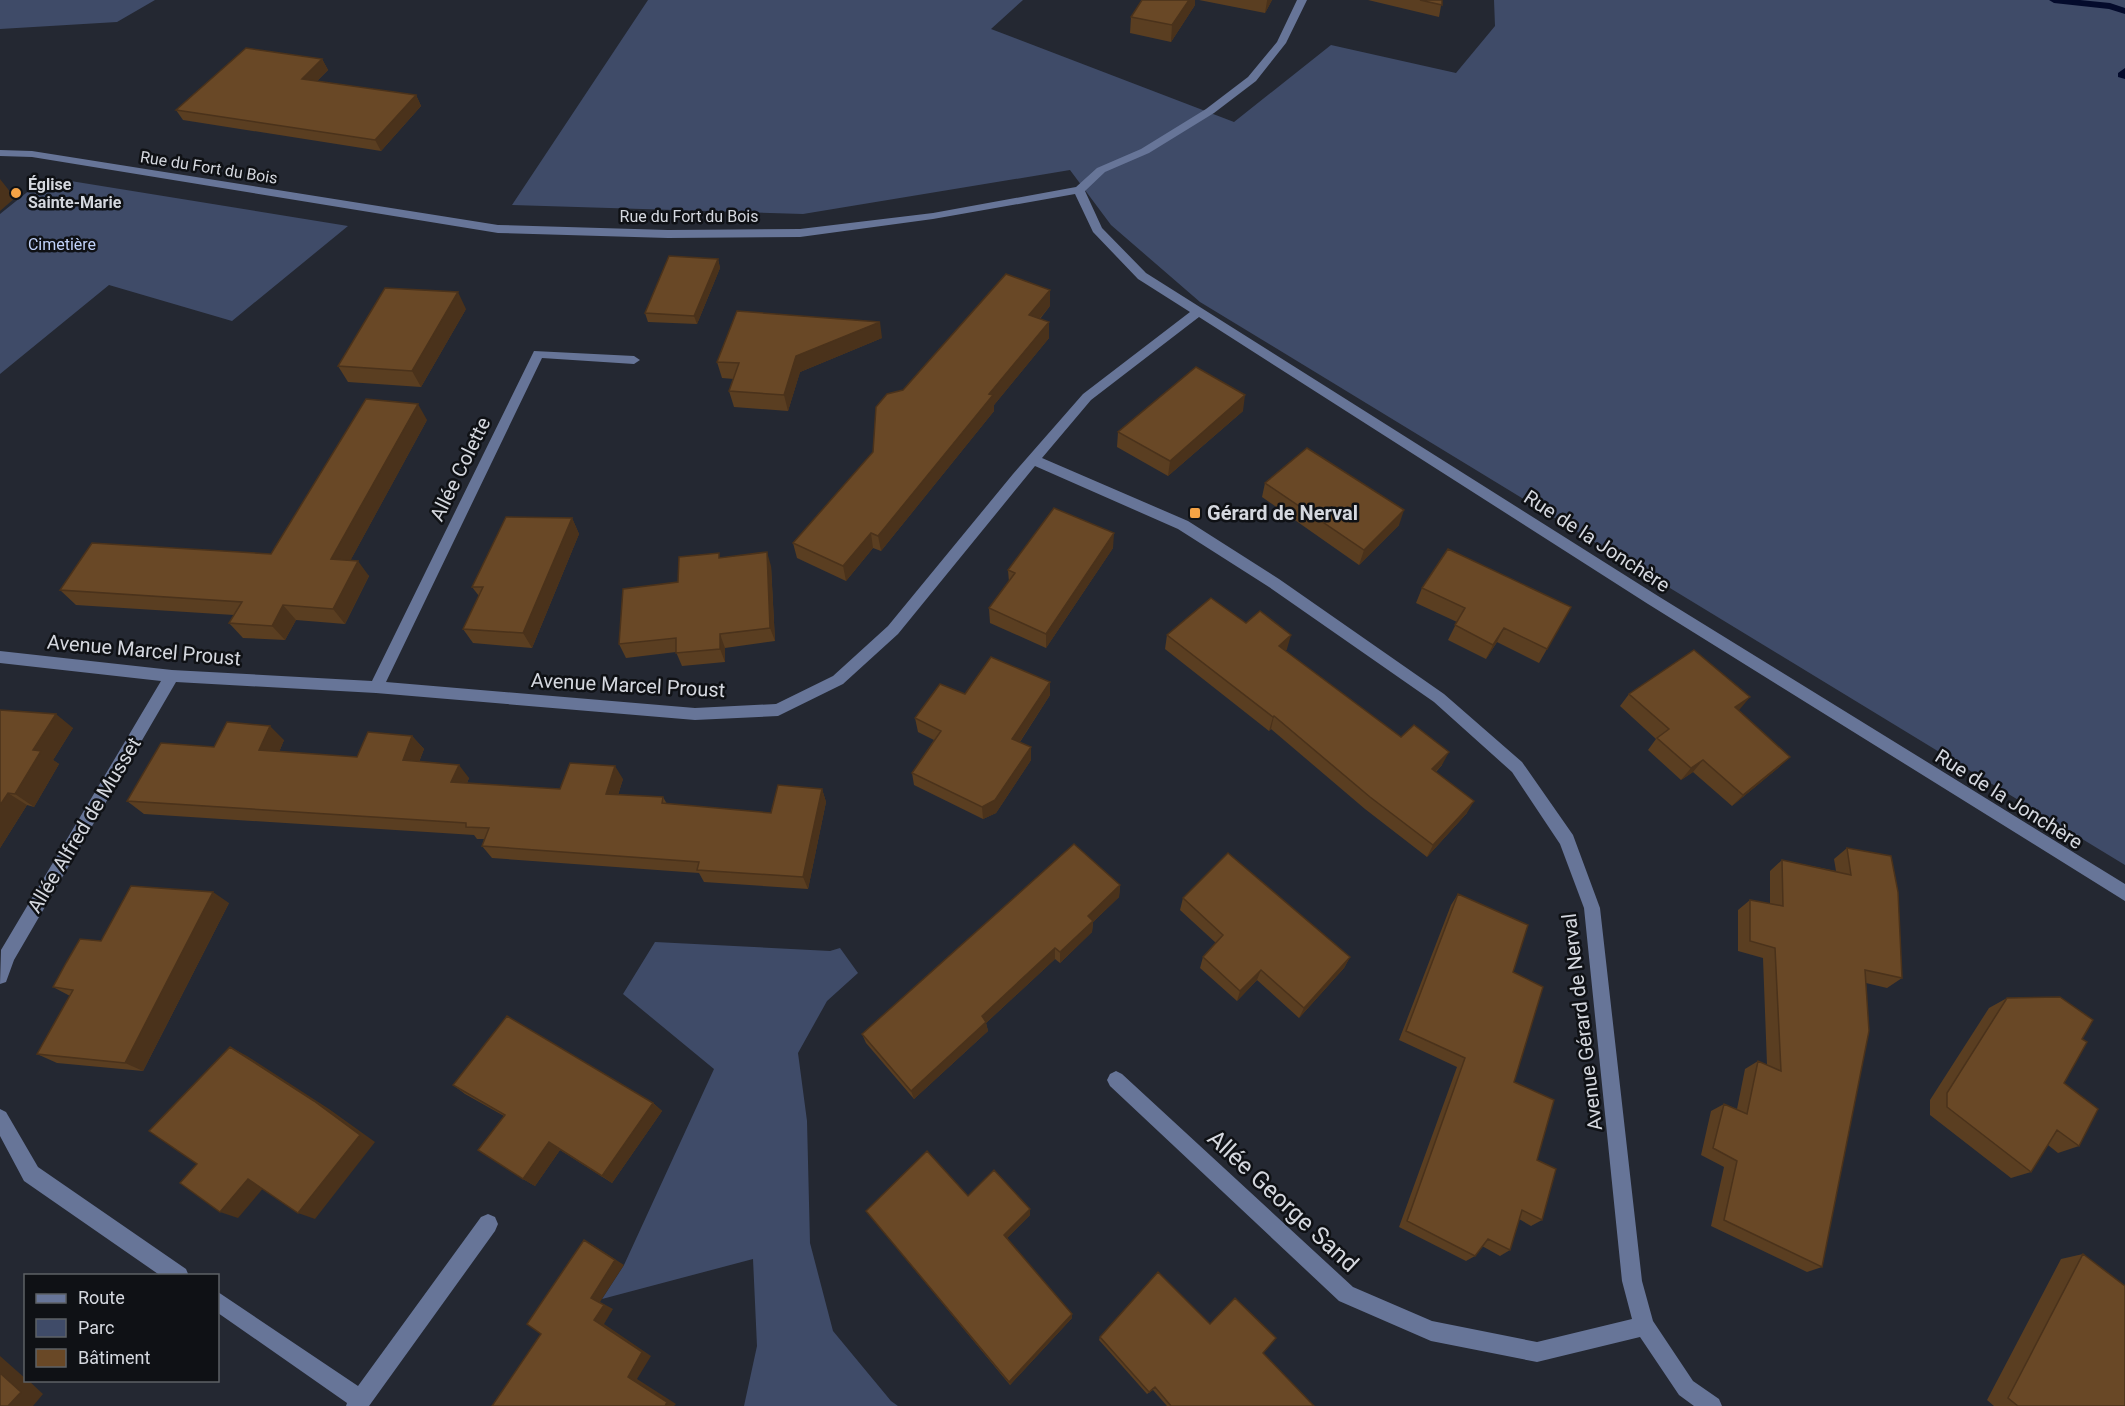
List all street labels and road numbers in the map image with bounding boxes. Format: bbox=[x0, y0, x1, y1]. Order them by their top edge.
street label: Rue du Fort du Bois bbox=[139, 147, 279, 188]
street label: Rue du Fort du Bois bbox=[620, 207, 758, 226]
street label: Allée Colette bbox=[425, 413, 495, 525]
street label: Rue de la Jonchère bbox=[1519, 485, 1675, 597]
street label: Avenue Marcel Proust bbox=[46, 630, 242, 670]
street label: Avenue Marcel Proust bbox=[530, 668, 726, 702]
street label: Allée Alfred de Musset bbox=[22, 733, 146, 917]
street label: Rue de la Jonchère bbox=[1931, 744, 2087, 854]
street label: Avenue Gérard de Nerval bbox=[1557, 912, 1607, 1132]
street label: Allée George Sand bbox=[1202, 1124, 1364, 1278]

